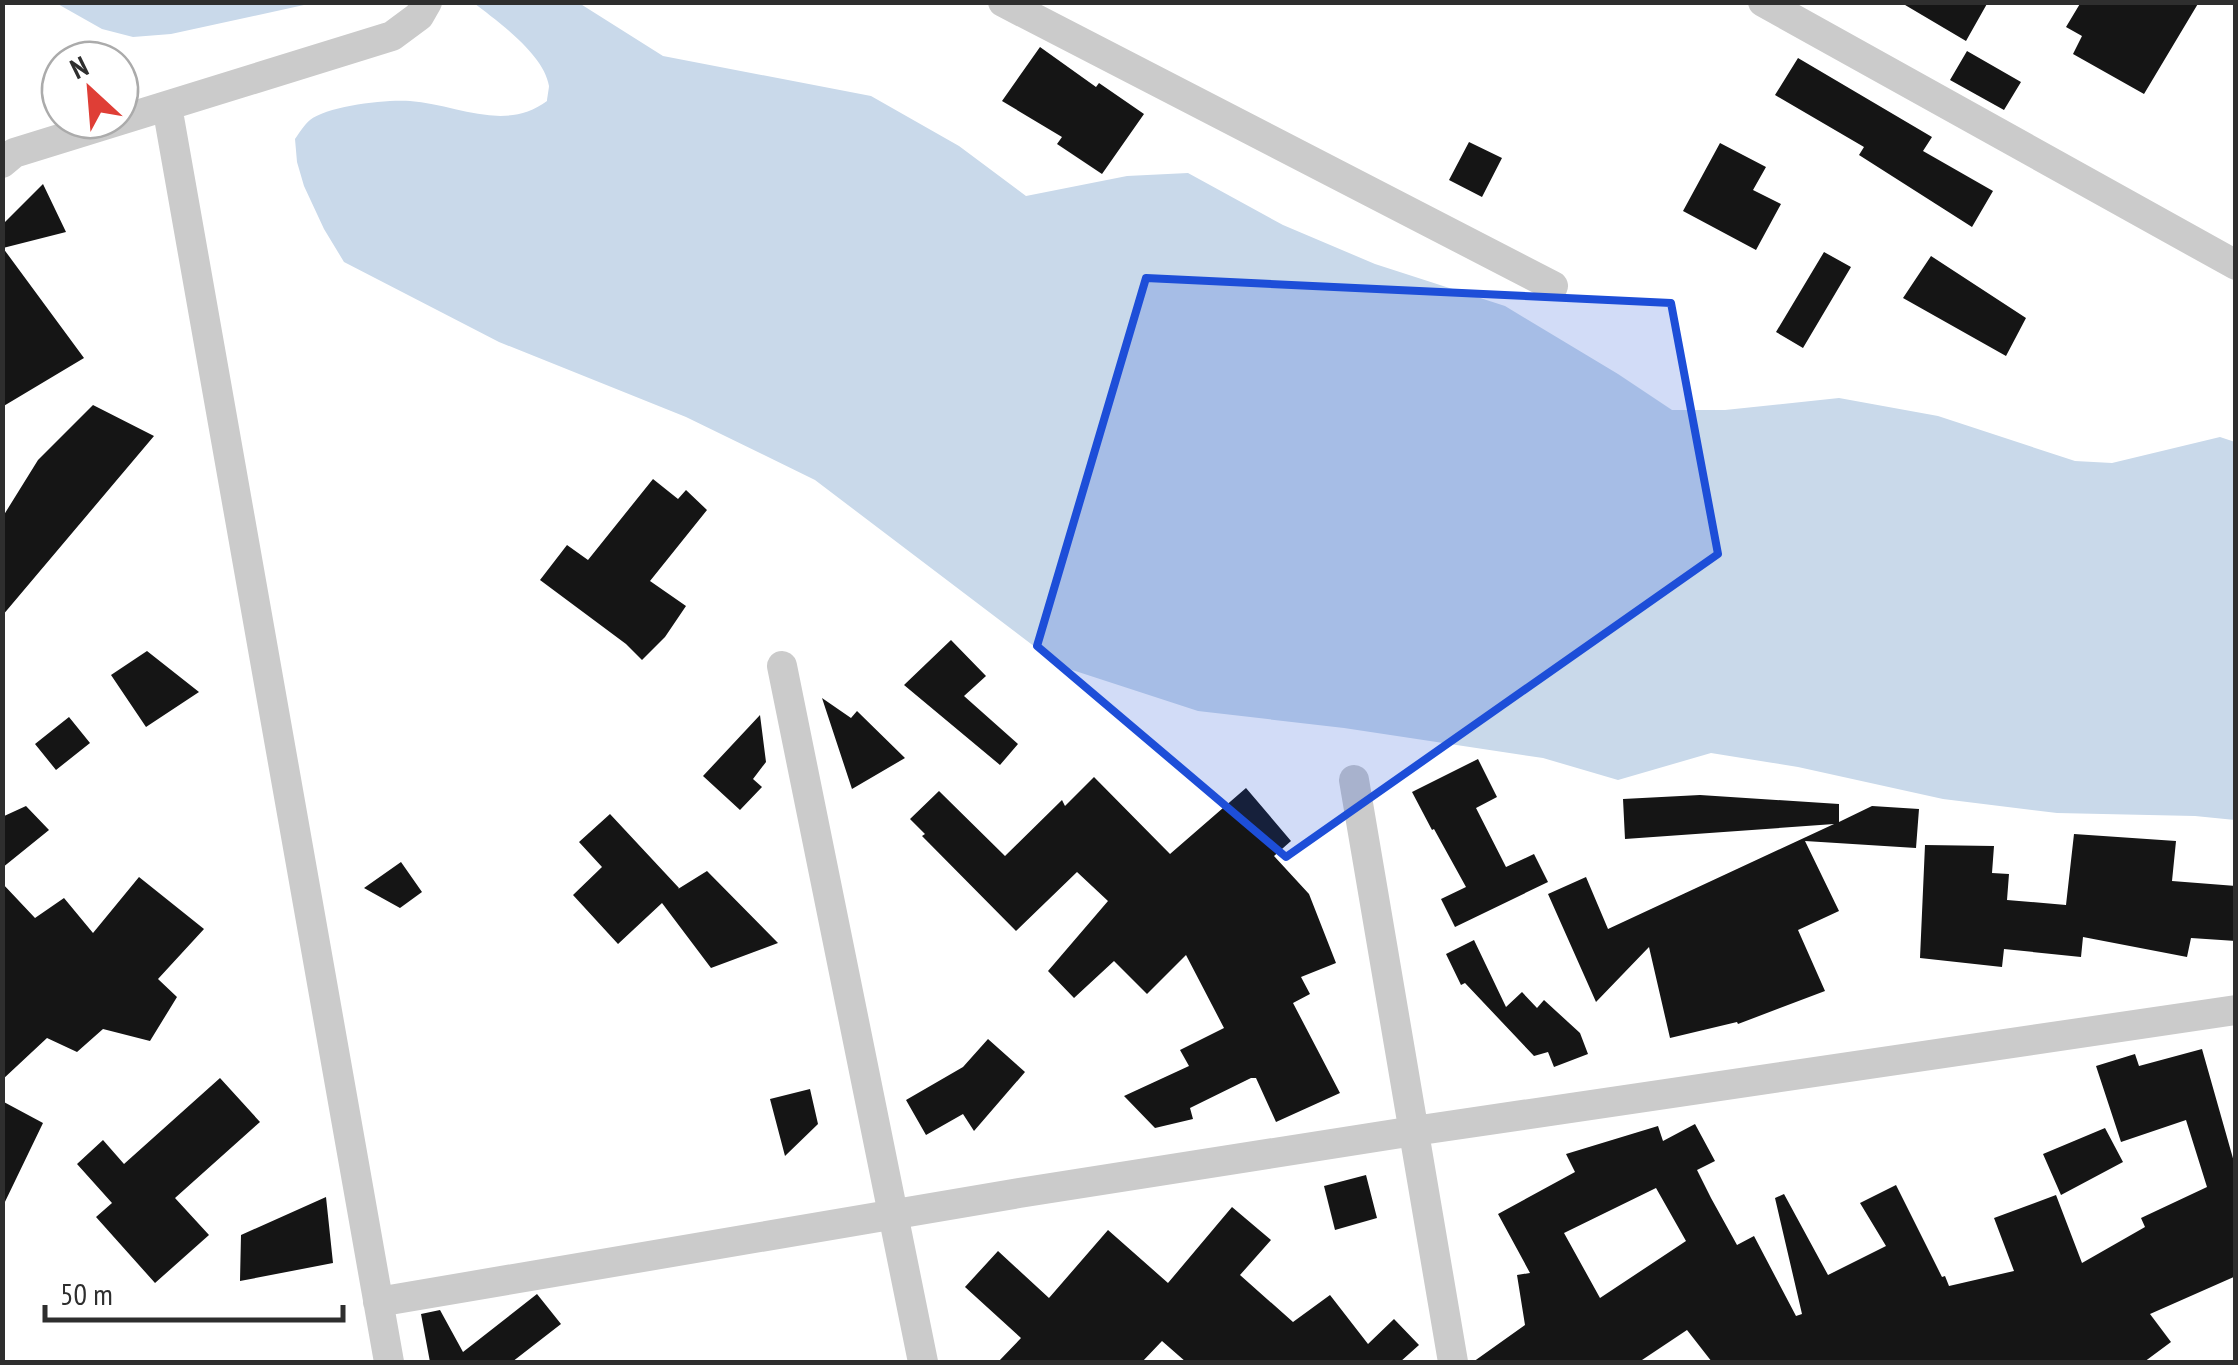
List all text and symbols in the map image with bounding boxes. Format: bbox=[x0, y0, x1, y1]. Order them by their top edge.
north arrow bbox=[40, 40, 140, 140]
text: N bbox=[64, 47, 94, 87]
scale bar bbox=[45, 1260, 342, 1322]
text: 50 m bbox=[60, 1274, 113, 1313]

